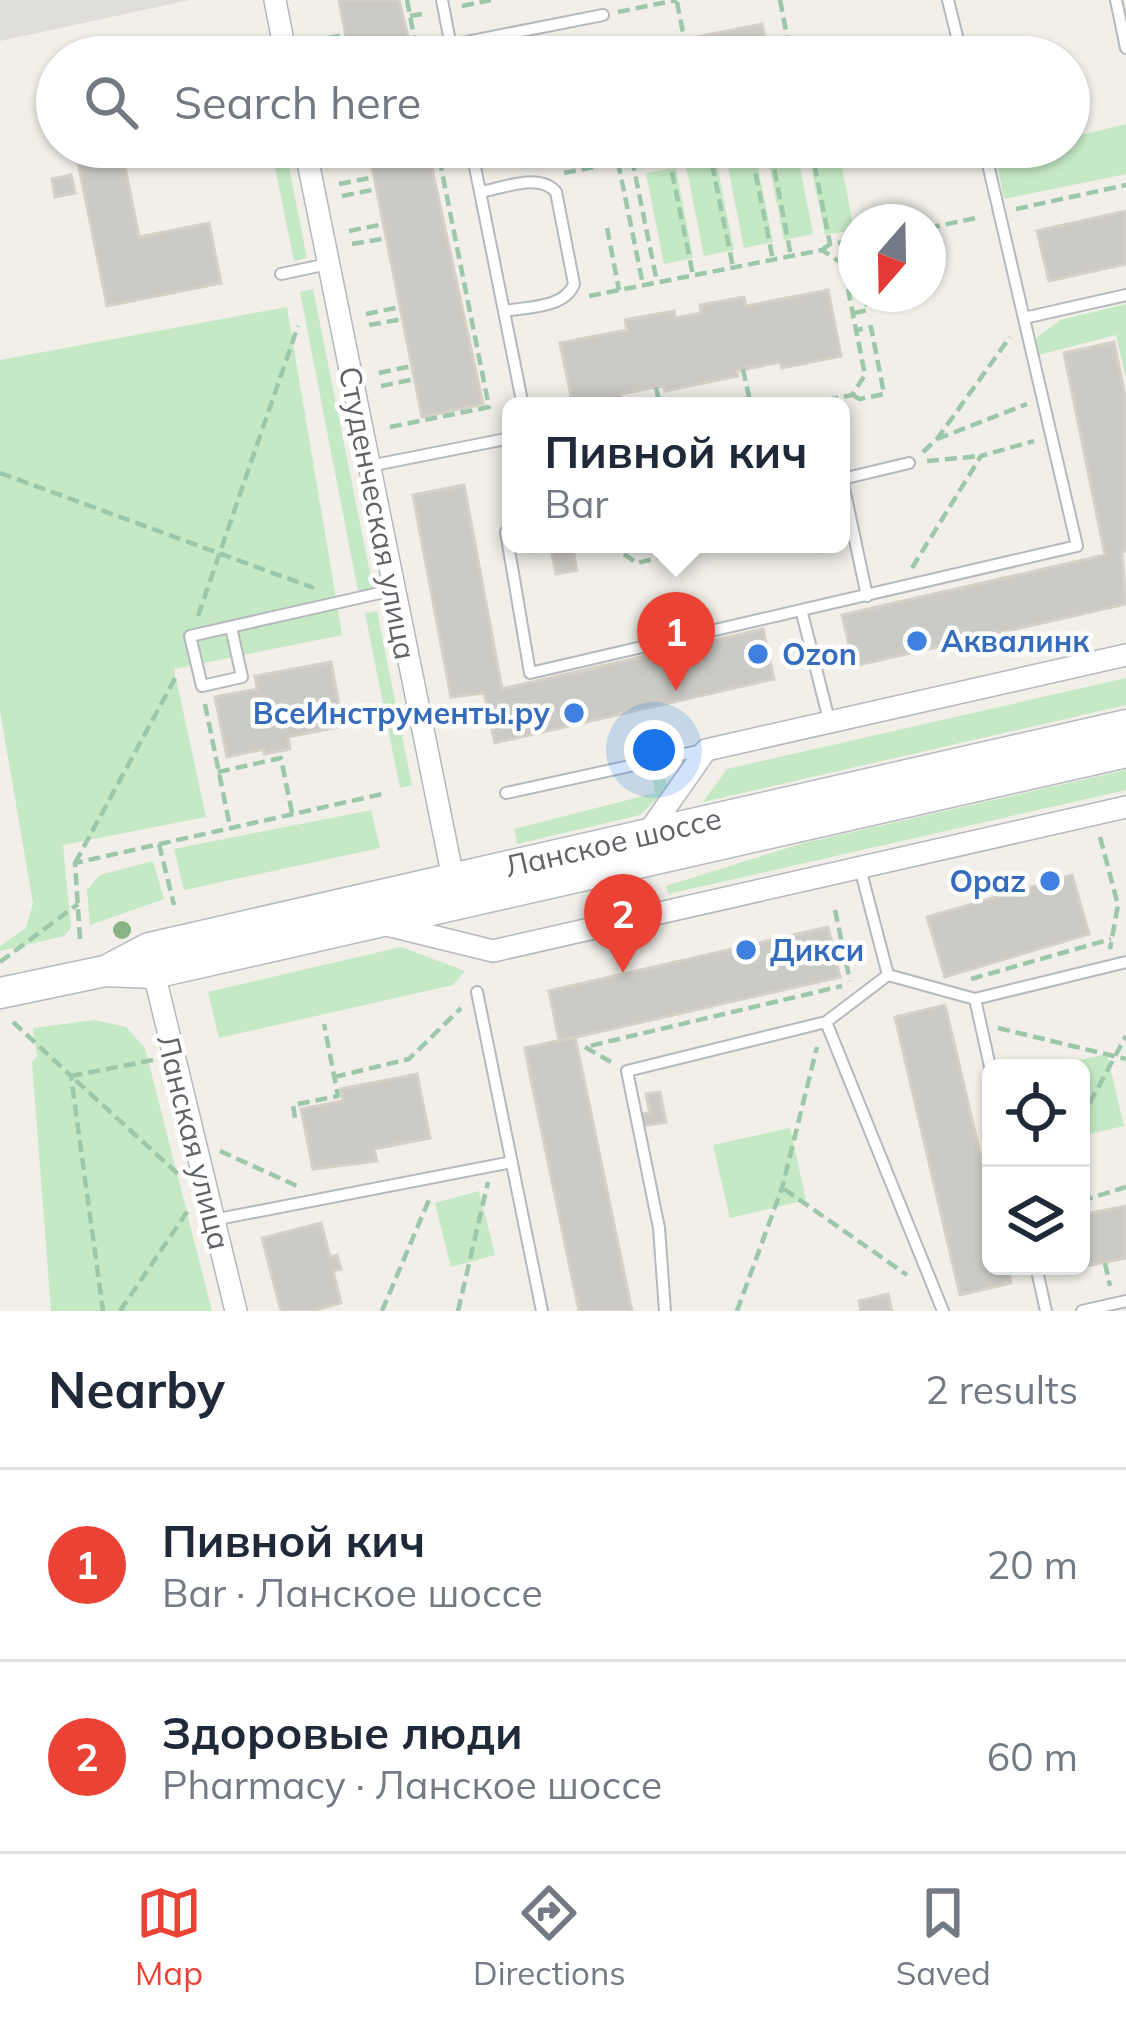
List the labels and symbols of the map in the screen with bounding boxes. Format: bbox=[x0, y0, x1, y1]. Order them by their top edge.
north arrow bbox=[838, 204, 946, 312]
street label: Студенческая улица bbox=[331, 363, 425, 663]
pin: 1 bbox=[637, 592, 715, 691]
place label: Аквалинк bbox=[941, 622, 1090, 660]
marker: Аквалинк bbox=[904, 628, 930, 654]
place label: Ozon bbox=[782, 635, 857, 673]
marker: Ozon bbox=[745, 641, 771, 667]
place label: ВсеИнструменты.ру bbox=[253, 694, 550, 732]
marker: ВсеИнструменты.ру bbox=[561, 700, 587, 726]
your location bbox=[624, 720, 684, 780]
street label: Ланское шоссе bbox=[501, 799, 725, 885]
place label: Opaz bbox=[949, 862, 1026, 900]
marker: Opaz bbox=[1037, 868, 1063, 894]
pin: 2 bbox=[584, 874, 662, 973]
place label: Дикси bbox=[770, 931, 864, 969]
marker: Дикси bbox=[733, 937, 759, 963]
street label: Ланская улица bbox=[149, 1030, 239, 1254]

